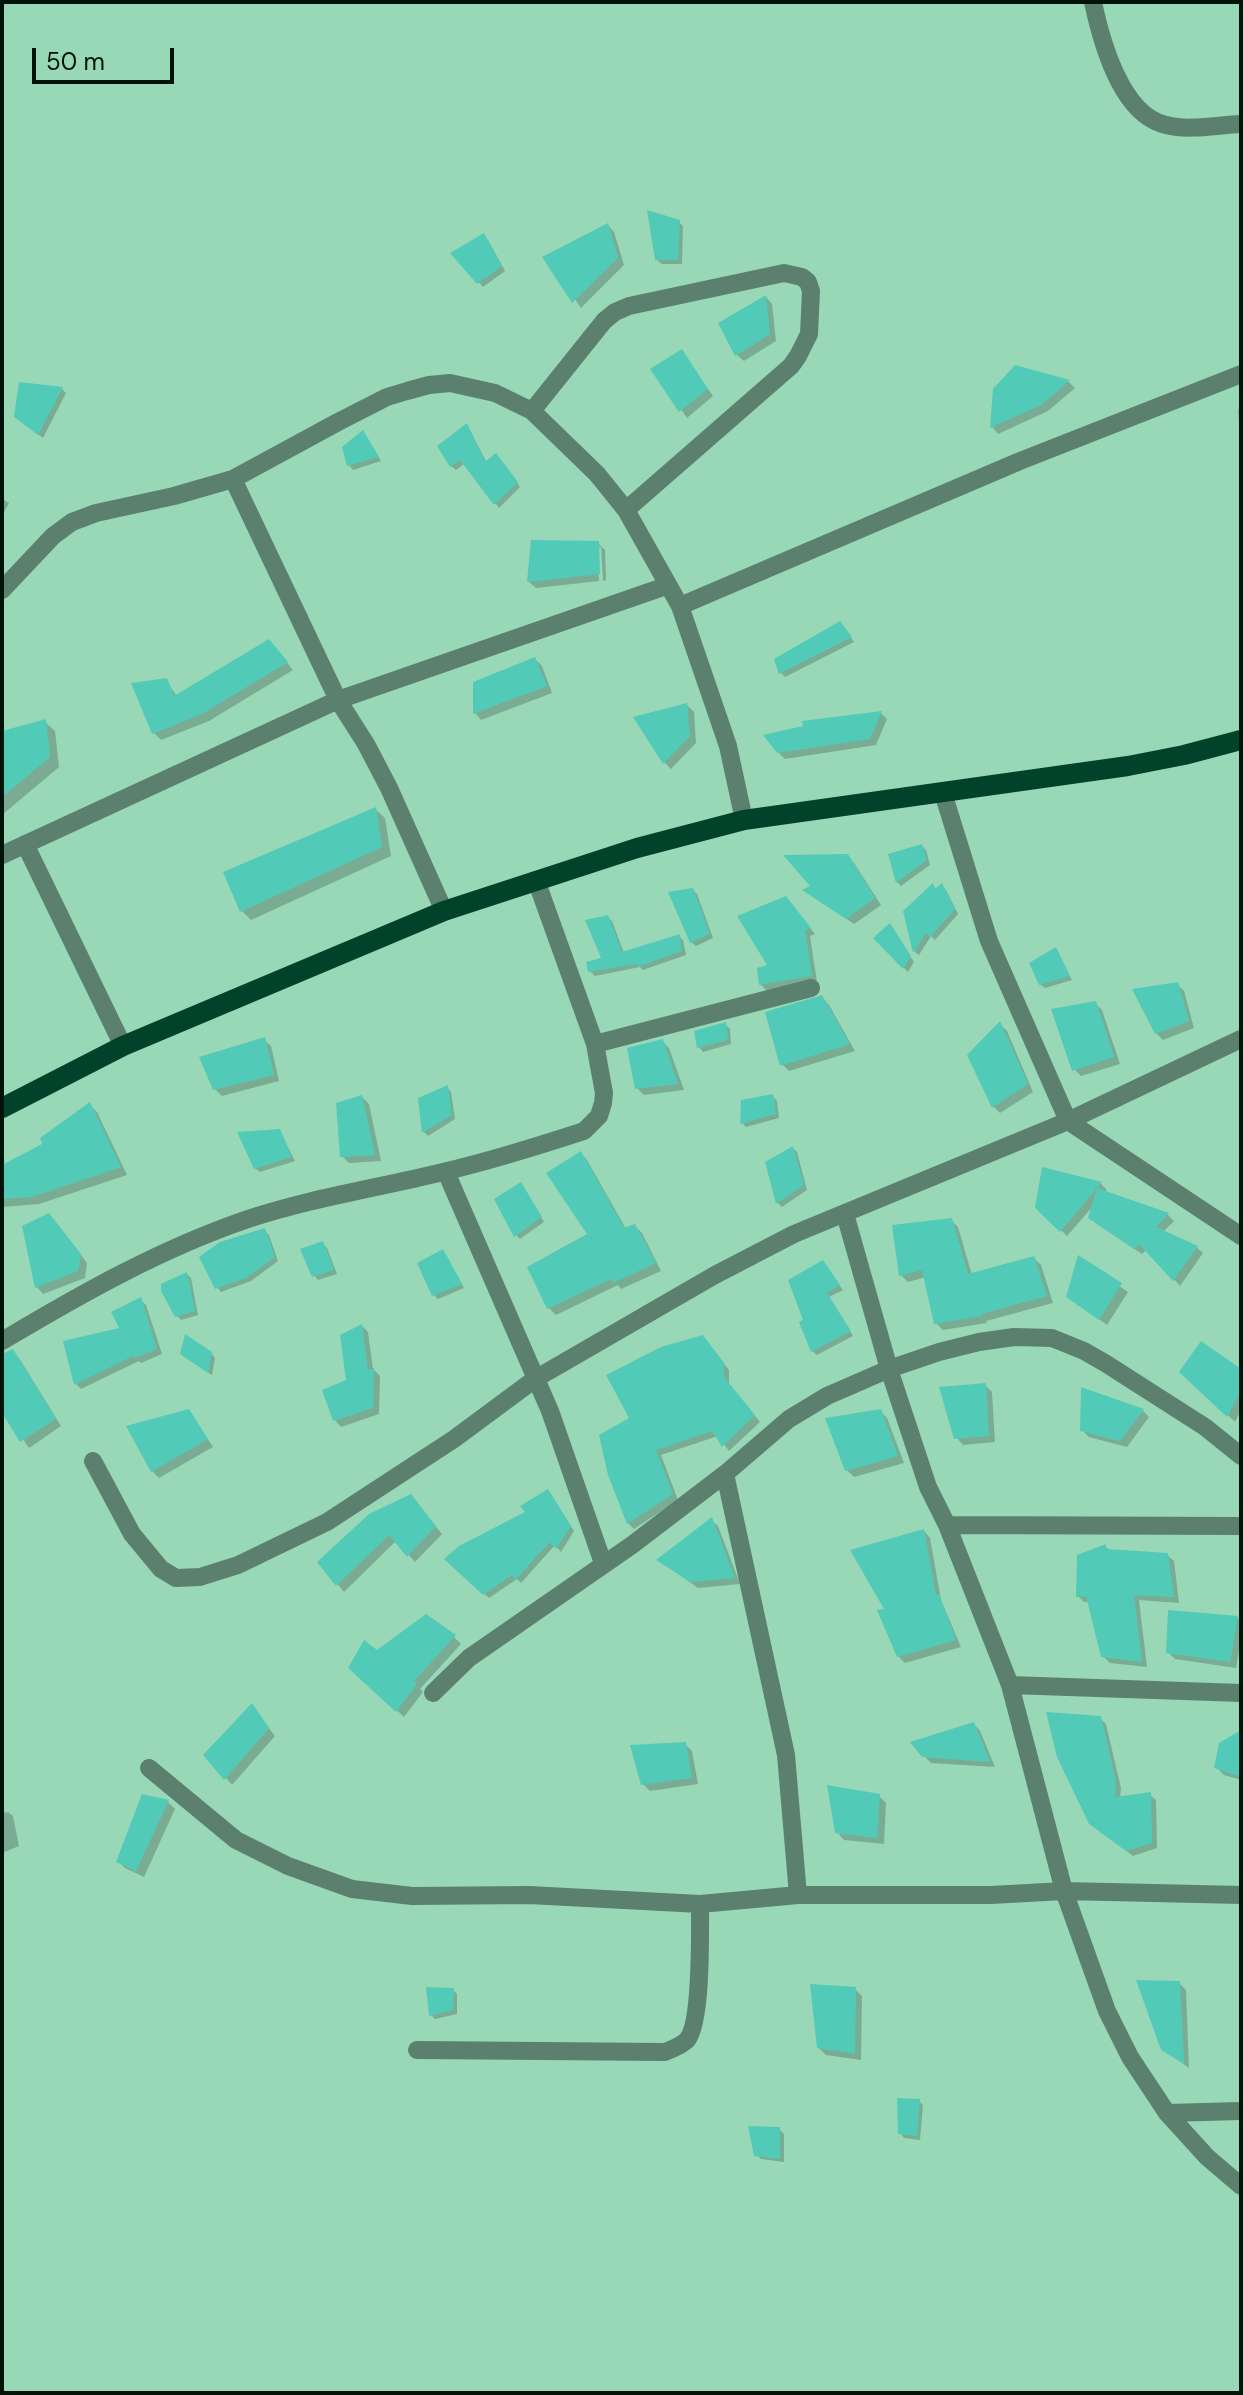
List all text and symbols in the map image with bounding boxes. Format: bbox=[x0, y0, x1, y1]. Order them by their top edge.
scale bar bbox=[36, 32, 178, 82]
text: 50 m bbox=[46, 46, 105, 77]

